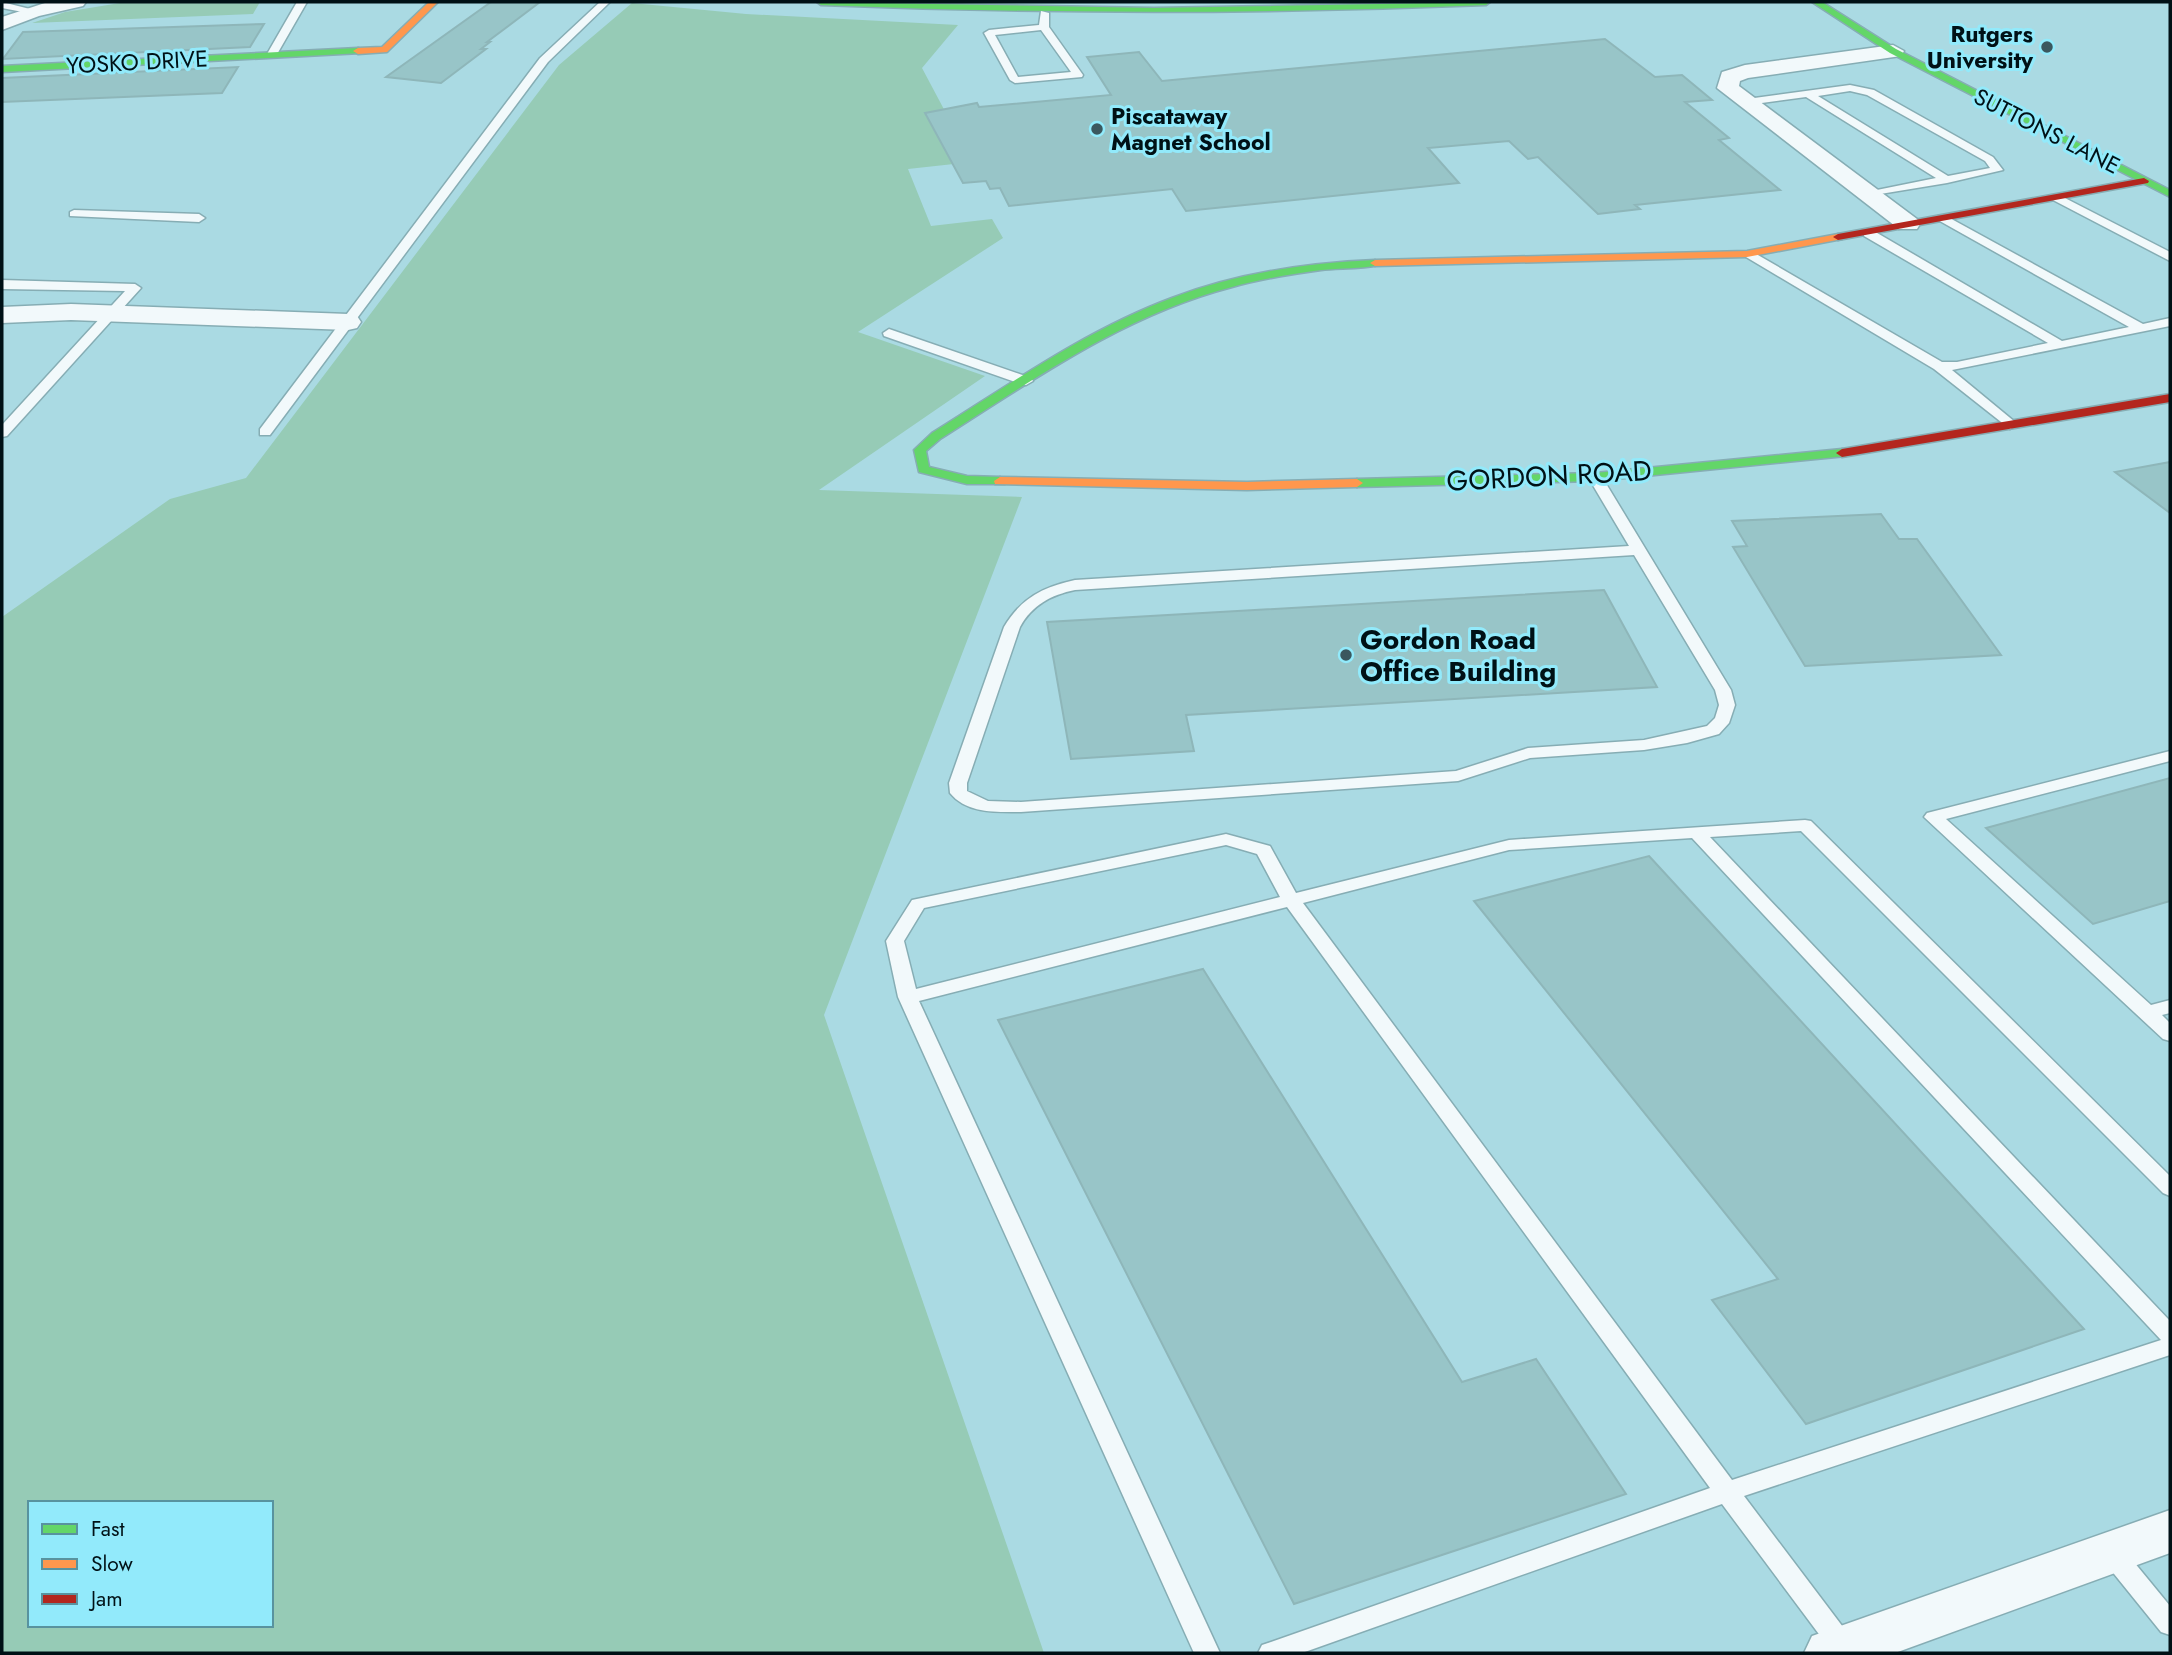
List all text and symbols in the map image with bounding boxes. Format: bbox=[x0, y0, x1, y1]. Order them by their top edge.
place label: Rutgers University bbox=[1927, 17, 2034, 77]
marker: Rutgers University bbox=[2039, 39, 2055, 55]
street label: YOSKO DRIVE bbox=[65, 41, 209, 83]
street label: SUTTONS LANE bbox=[1968, 80, 2126, 182]
place label: Piscataway Magnet School bbox=[1111, 99, 1271, 159]
marker: Piscataway Magnet School bbox=[1089, 121, 1105, 137]
street label: GORDON ROAD bbox=[1445, 450, 1653, 502]
place label: Gordon Road Office Building bbox=[1360, 619, 1556, 692]
marker: Gordon Road Office Building bbox=[1338, 647, 1354, 663]
legend bbox=[28, 1501, 273, 1627]
text: Fast bbox=[91, 1514, 124, 1544]
text: Slow bbox=[91, 1549, 133, 1579]
text: Jam bbox=[88, 1584, 123, 1614]

